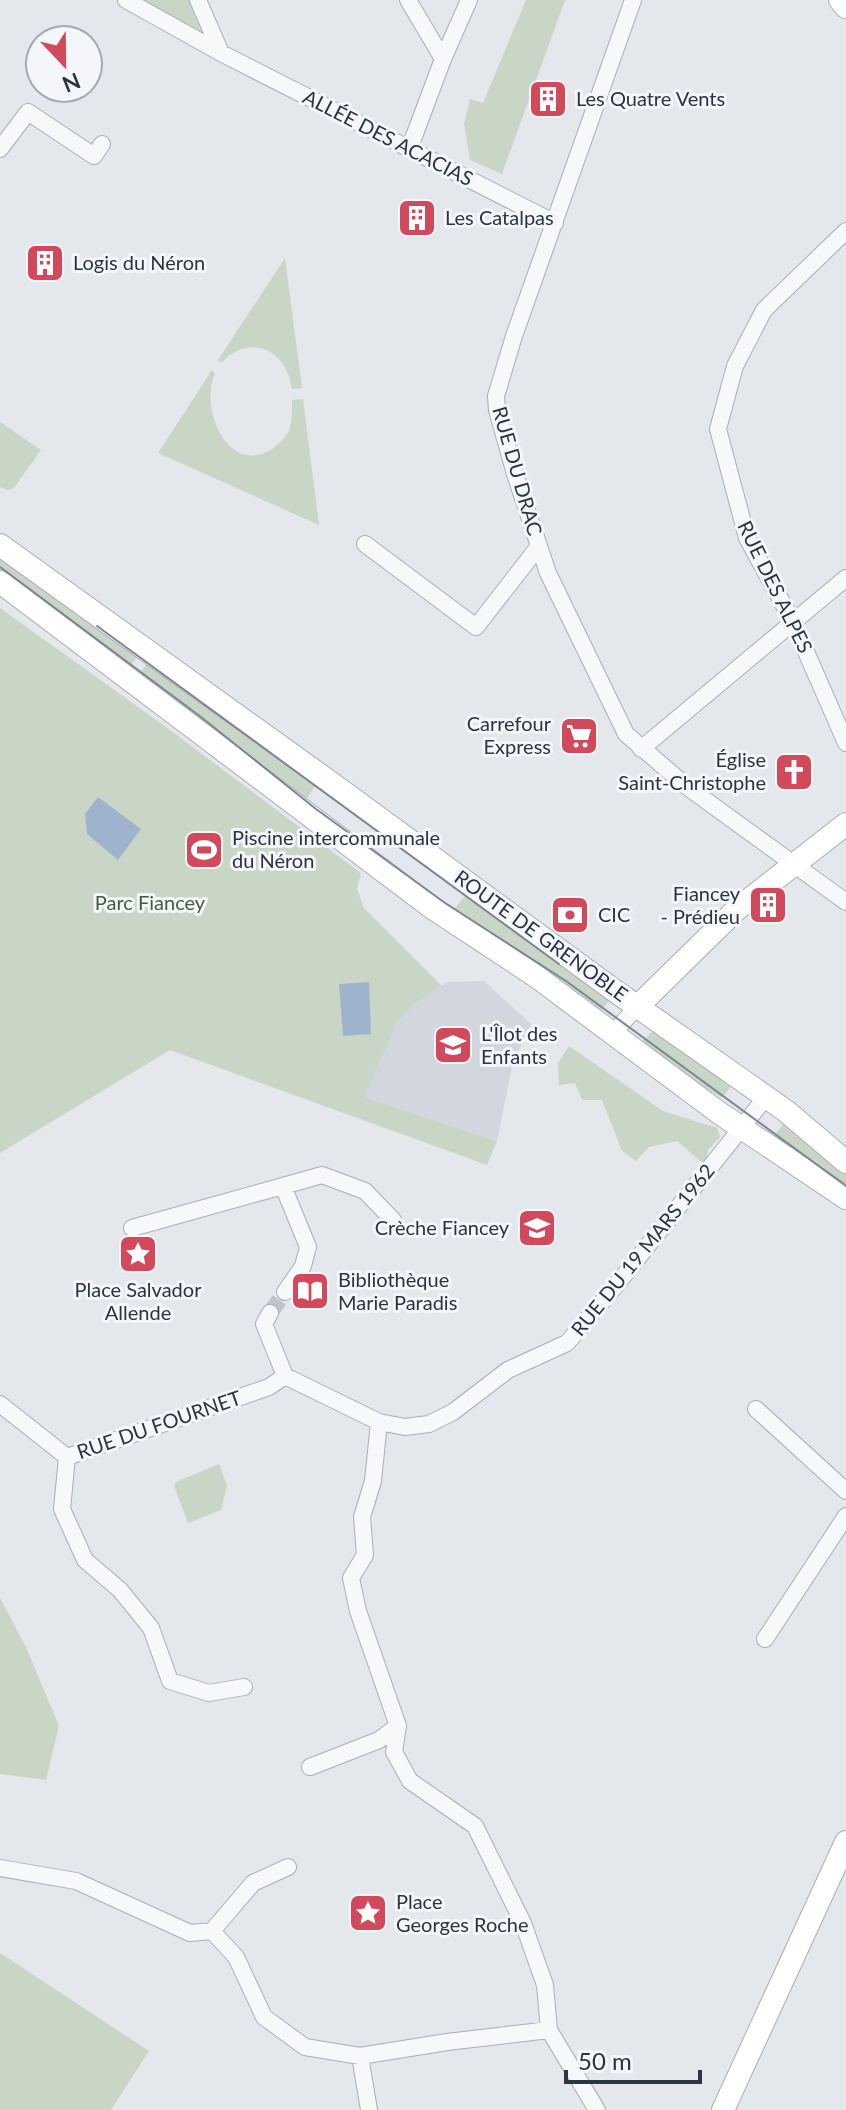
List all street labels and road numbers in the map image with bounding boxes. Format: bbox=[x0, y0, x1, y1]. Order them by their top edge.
street label: ALLÉE DES ACACIAS bbox=[300, 84, 477, 190]
street label: RUE DU DRAC bbox=[488, 403, 548, 538]
street label: RUE DES ALPES bbox=[734, 517, 818, 657]
street label: ROUTE DE GRENOBLE bbox=[450, 864, 633, 1006]
street label: RUE DU 19 MARS 1962 bbox=[565, 1159, 719, 1340]
street label: RUE DU FOURNET bbox=[73, 1385, 244, 1463]

